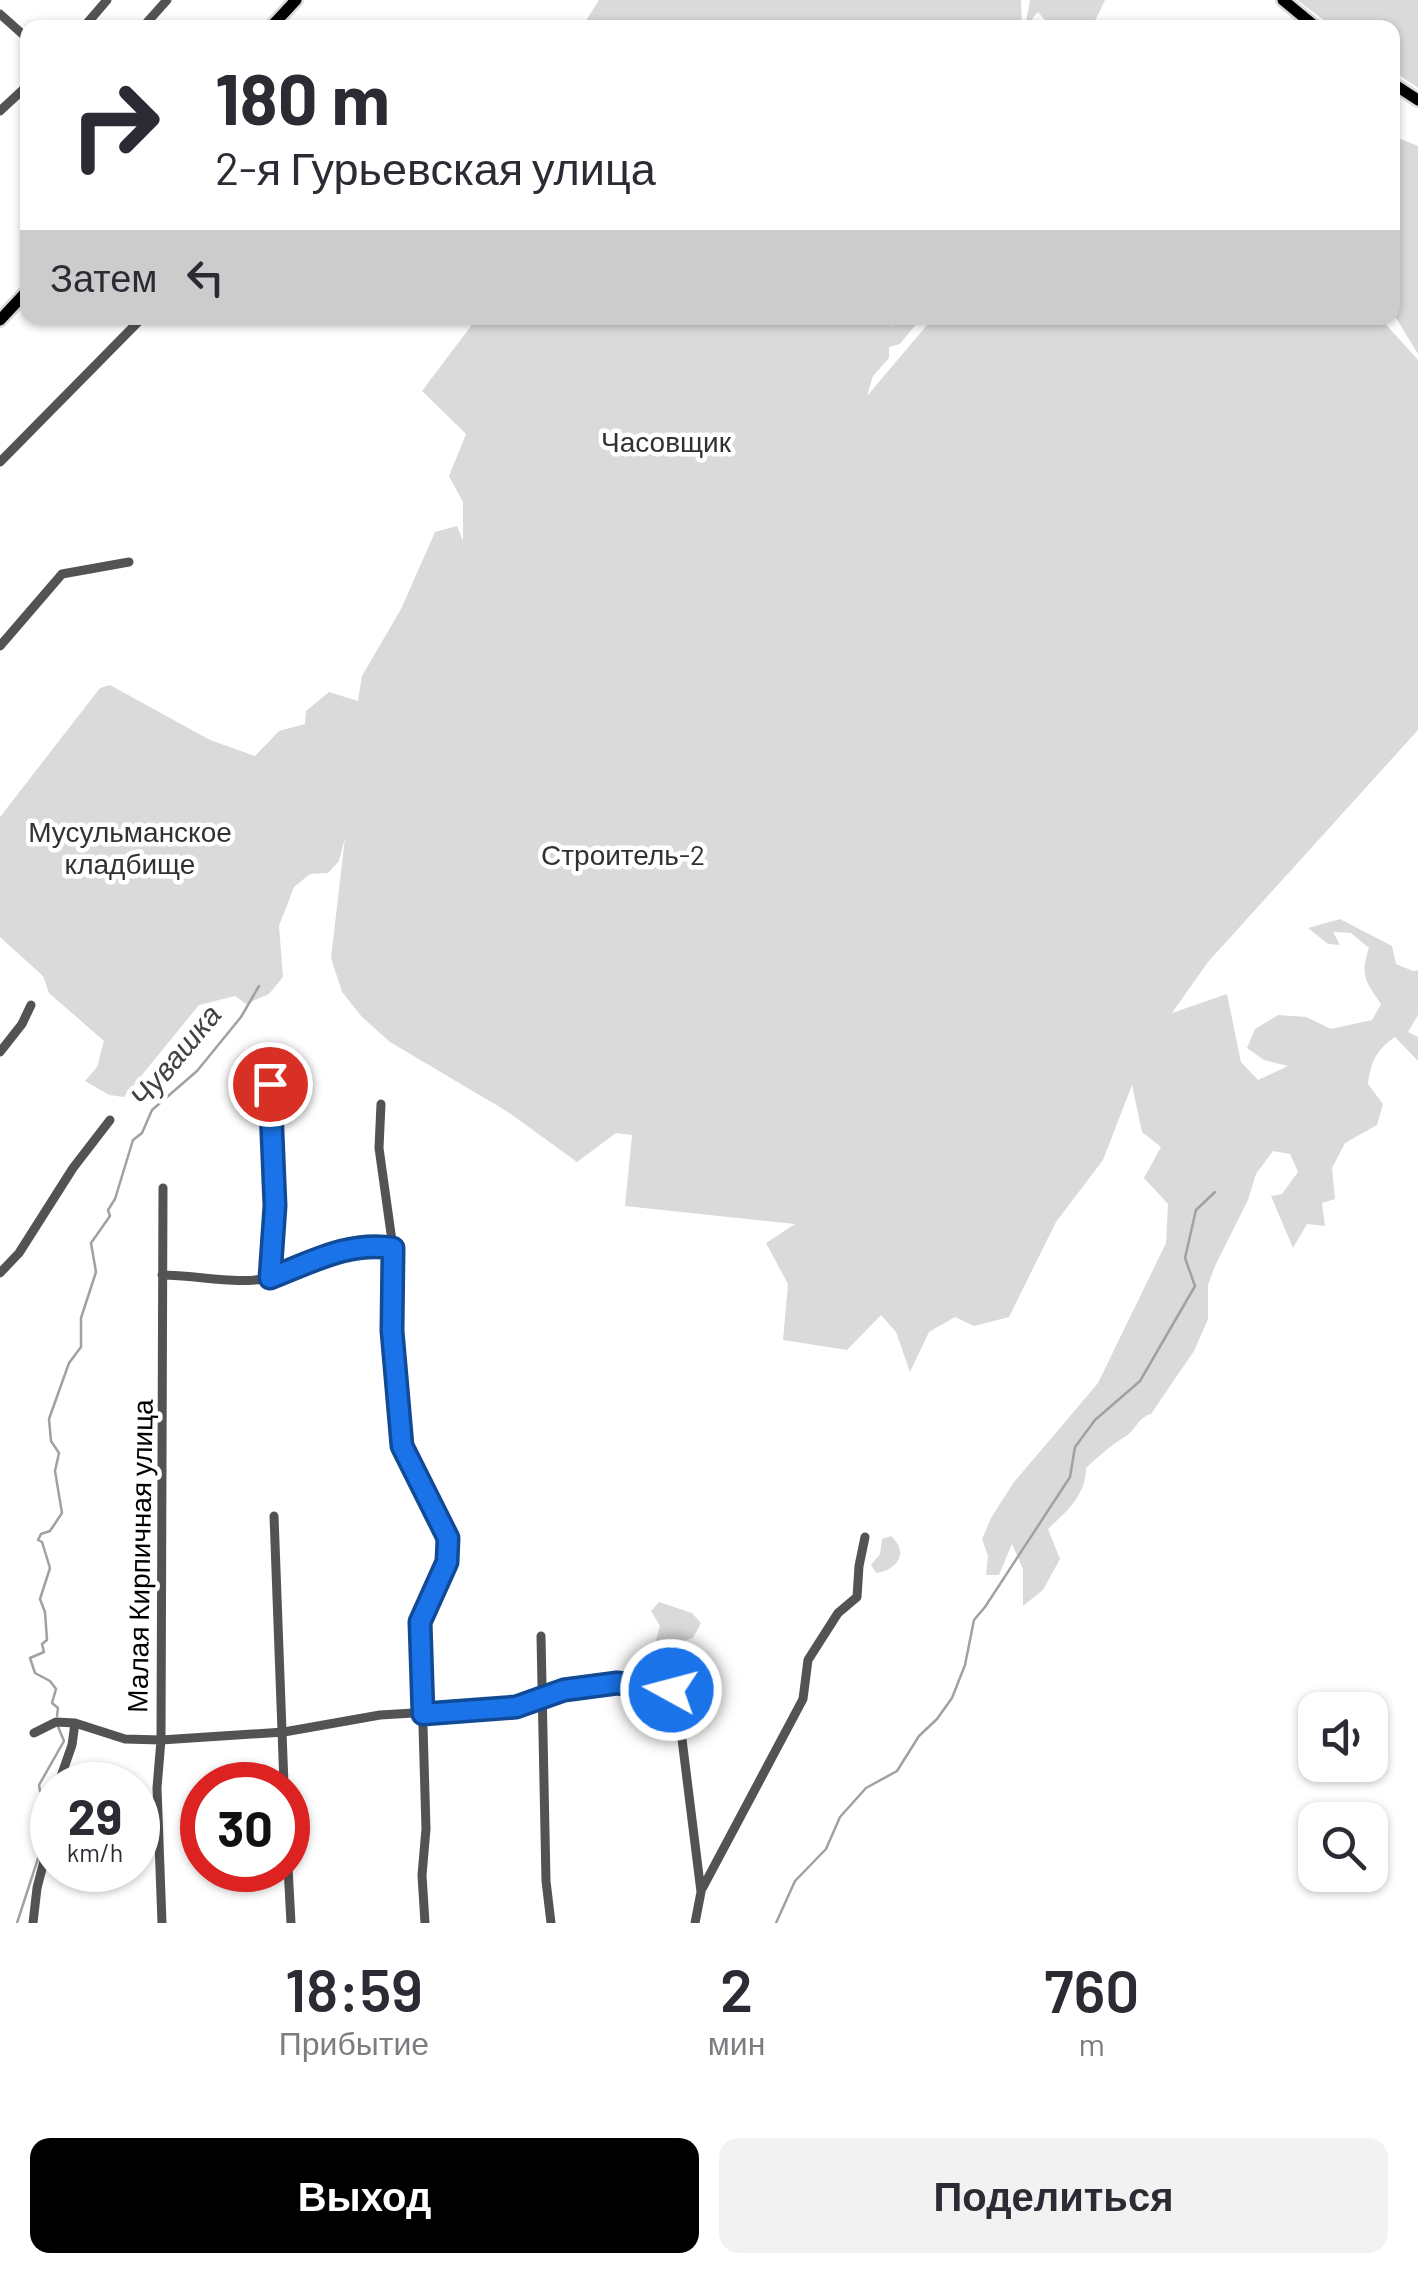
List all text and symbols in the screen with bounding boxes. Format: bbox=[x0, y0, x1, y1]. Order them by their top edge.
text: 180 m bbox=[215, 55, 390, 139]
icon: right bbox=[50, 60, 180, 190]
text: 2-я Гурьевская улица bbox=[215, 140, 656, 194]
icon: left bbox=[178, 250, 233, 305]
text: Затем bbox=[50, 254, 158, 300]
park label: Часовщик bbox=[601, 424, 732, 458]
park label: Мусульманское кладбище bbox=[28, 814, 232, 880]
park label: Строитель-2 bbox=[541, 837, 705, 871]
water label: Чувашка bbox=[121, 996, 228, 1113]
pin bbox=[228, 1042, 313, 1127]
icon: arrive bbox=[243, 1057, 298, 1112]
street label: Малая Кирпичная улица bbox=[119, 1399, 159, 1713]
position arrow bbox=[619, 1638, 723, 1742]
map controls bbox=[1298, 1692, 1388, 1892]
button: sound bbox=[1298, 1692, 1388, 1782]
speed limit sign: 30 bbox=[180, 1762, 310, 1892]
text: 29 bbox=[68, 1785, 122, 1845]
button: search bbox=[1298, 1802, 1388, 1892]
text: km/h bbox=[67, 1837, 123, 1867]
text: 18:59 bbox=[285, 1952, 423, 2024]
text: 2 bbox=[720, 1952, 753, 2024]
text: 760 bbox=[1044, 1953, 1139, 2025]
text: Прибытие bbox=[279, 2023, 429, 2061]
text: мин bbox=[708, 2023, 765, 2061]
text: m bbox=[1078, 2024, 1105, 2062]
button: Выход bbox=[30, 2138, 699, 2253]
button: Поделиться bbox=[719, 2138, 1388, 2253]

